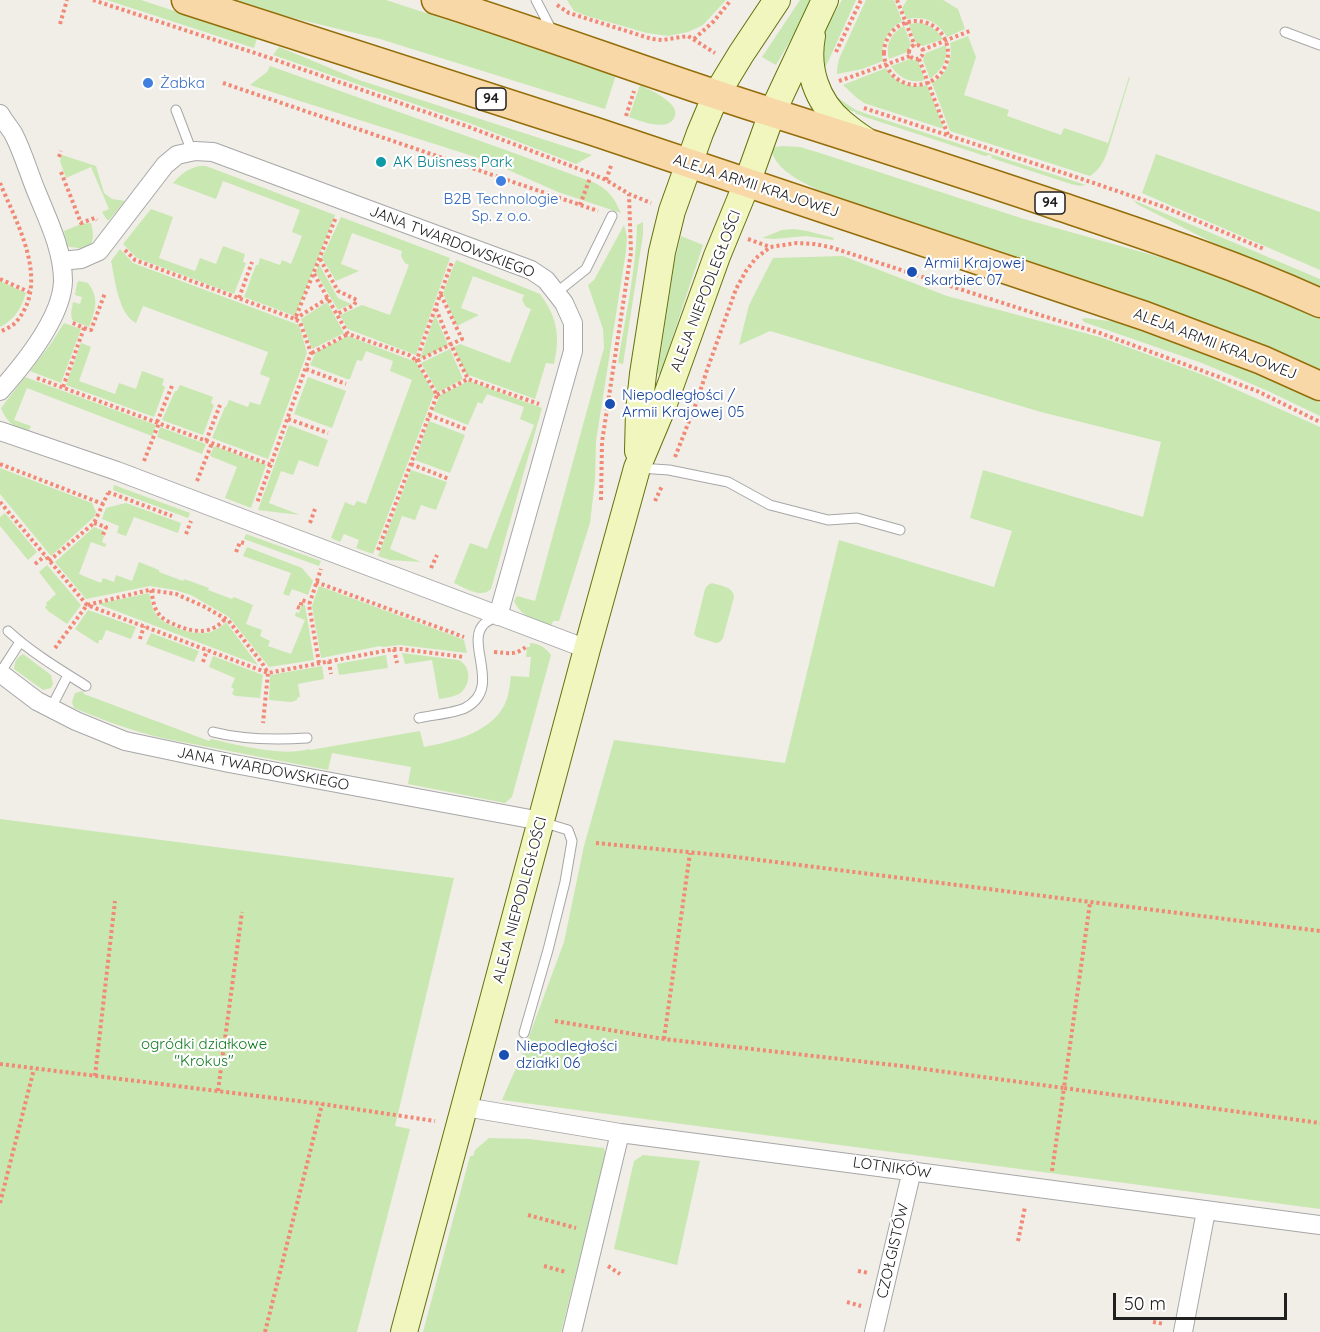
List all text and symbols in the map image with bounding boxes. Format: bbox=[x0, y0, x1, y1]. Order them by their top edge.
place label: Żabka bbox=[160, 74, 205, 92]
marker: Żabka bbox=[141, 76, 155, 90]
road number: 94 bbox=[476, 88, 506, 110]
street label: ALEJA ARMII KRAJOWEJ bbox=[671, 151, 841, 221]
place label: AK Buisness Park bbox=[393, 153, 513, 171]
marker: AK Buisness Park bbox=[374, 155, 388, 169]
marker: B2B Technologie Sp. z o.o. bbox=[494, 174, 508, 188]
place label: B2B Technologie Sp. z o.o. bbox=[443, 190, 559, 225]
road number: 94 bbox=[1035, 192, 1065, 214]
street label: JANA TWARDOWSKIEGO bbox=[367, 202, 537, 282]
street label: ALEJA NIEPODLEGŁOŚCI bbox=[667, 208, 745, 374]
place label: Armii Krajowej skarbiec 07 bbox=[924, 254, 1025, 289]
marker: Armii Krajowej skarbiec 07 bbox=[905, 265, 919, 279]
street label: ALEJA ARMII KRAJOWEJ bbox=[1131, 305, 1299, 383]
place label: Niepodległości / Armii Krajowej 05 bbox=[622, 386, 744, 421]
marker: Niepodległości / Armii Krajowej 05 bbox=[603, 397, 617, 411]
street label: JANA TWARDOWSKIEGO bbox=[175, 743, 351, 795]
street label: ALEJA NIEPODLEGŁOŚCI bbox=[489, 815, 551, 985]
park label: ogródki działkowe "Krokus" bbox=[141, 1035, 267, 1070]
place label: Niepodległości działki 06 bbox=[516, 1037, 617, 1072]
marker: Niepodległości działki 06 bbox=[497, 1048, 511, 1062]
street label: LOTNIKÓW bbox=[852, 1154, 932, 1182]
street label: CZOŁGISTÓW bbox=[873, 1202, 913, 1300]
scale bar bbox=[1116, 1281, 1290, 1319]
text: 50 m bbox=[1124, 1292, 1166, 1315]

